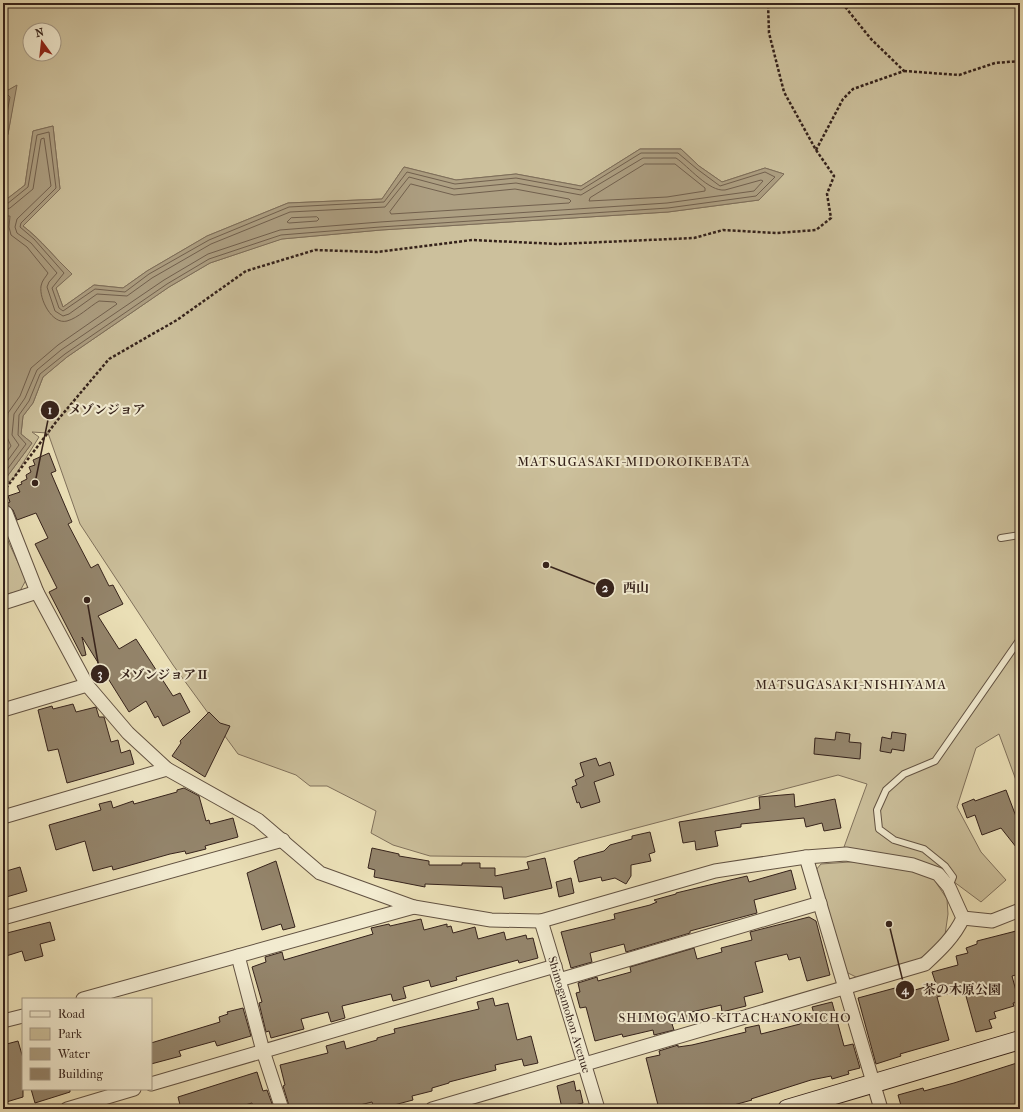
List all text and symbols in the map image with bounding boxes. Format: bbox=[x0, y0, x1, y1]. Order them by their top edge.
north arrow bbox=[22, 22, 62, 62]
text: N bbox=[34, 25, 46, 40]
callout: メゾンジョア bbox=[40, 397, 154, 422]
text: メゾンジョア bbox=[68, 402, 146, 417]
text: 1 bbox=[48, 403, 52, 417]
district label: MATSUGASAKI-MIDOROIKEBATA bbox=[517, 454, 751, 469]
callout: 西山 bbox=[595, 575, 657, 600]
text: 西山 bbox=[623, 580, 649, 595]
text: 2 bbox=[602, 581, 609, 595]
callout: メゾンジョアⅡ bbox=[90, 662, 217, 687]
text: 3 bbox=[98, 667, 103, 682]
text: メゾンジョアⅡ bbox=[119, 667, 209, 682]
district label: MATSUGASAKI-NISHIYAMA bbox=[755, 677, 947, 692]
street label: Shimogamohon Avenue bbox=[545, 955, 594, 1075]
callout: 茶の木原公園 bbox=[895, 977, 1009, 1002]
text: 茶の木原公園 bbox=[923, 982, 1001, 997]
text: 4 bbox=[900, 983, 909, 998]
legend bbox=[22, 998, 152, 1090]
text: Road bbox=[58, 1007, 85, 1021]
district label: SHIMOGAMO-KITACHANOKICHO bbox=[618, 1010, 852, 1025]
text: Park bbox=[58, 1027, 83, 1041]
text: Water bbox=[57, 1047, 91, 1061]
text: Building bbox=[58, 1067, 103, 1081]

